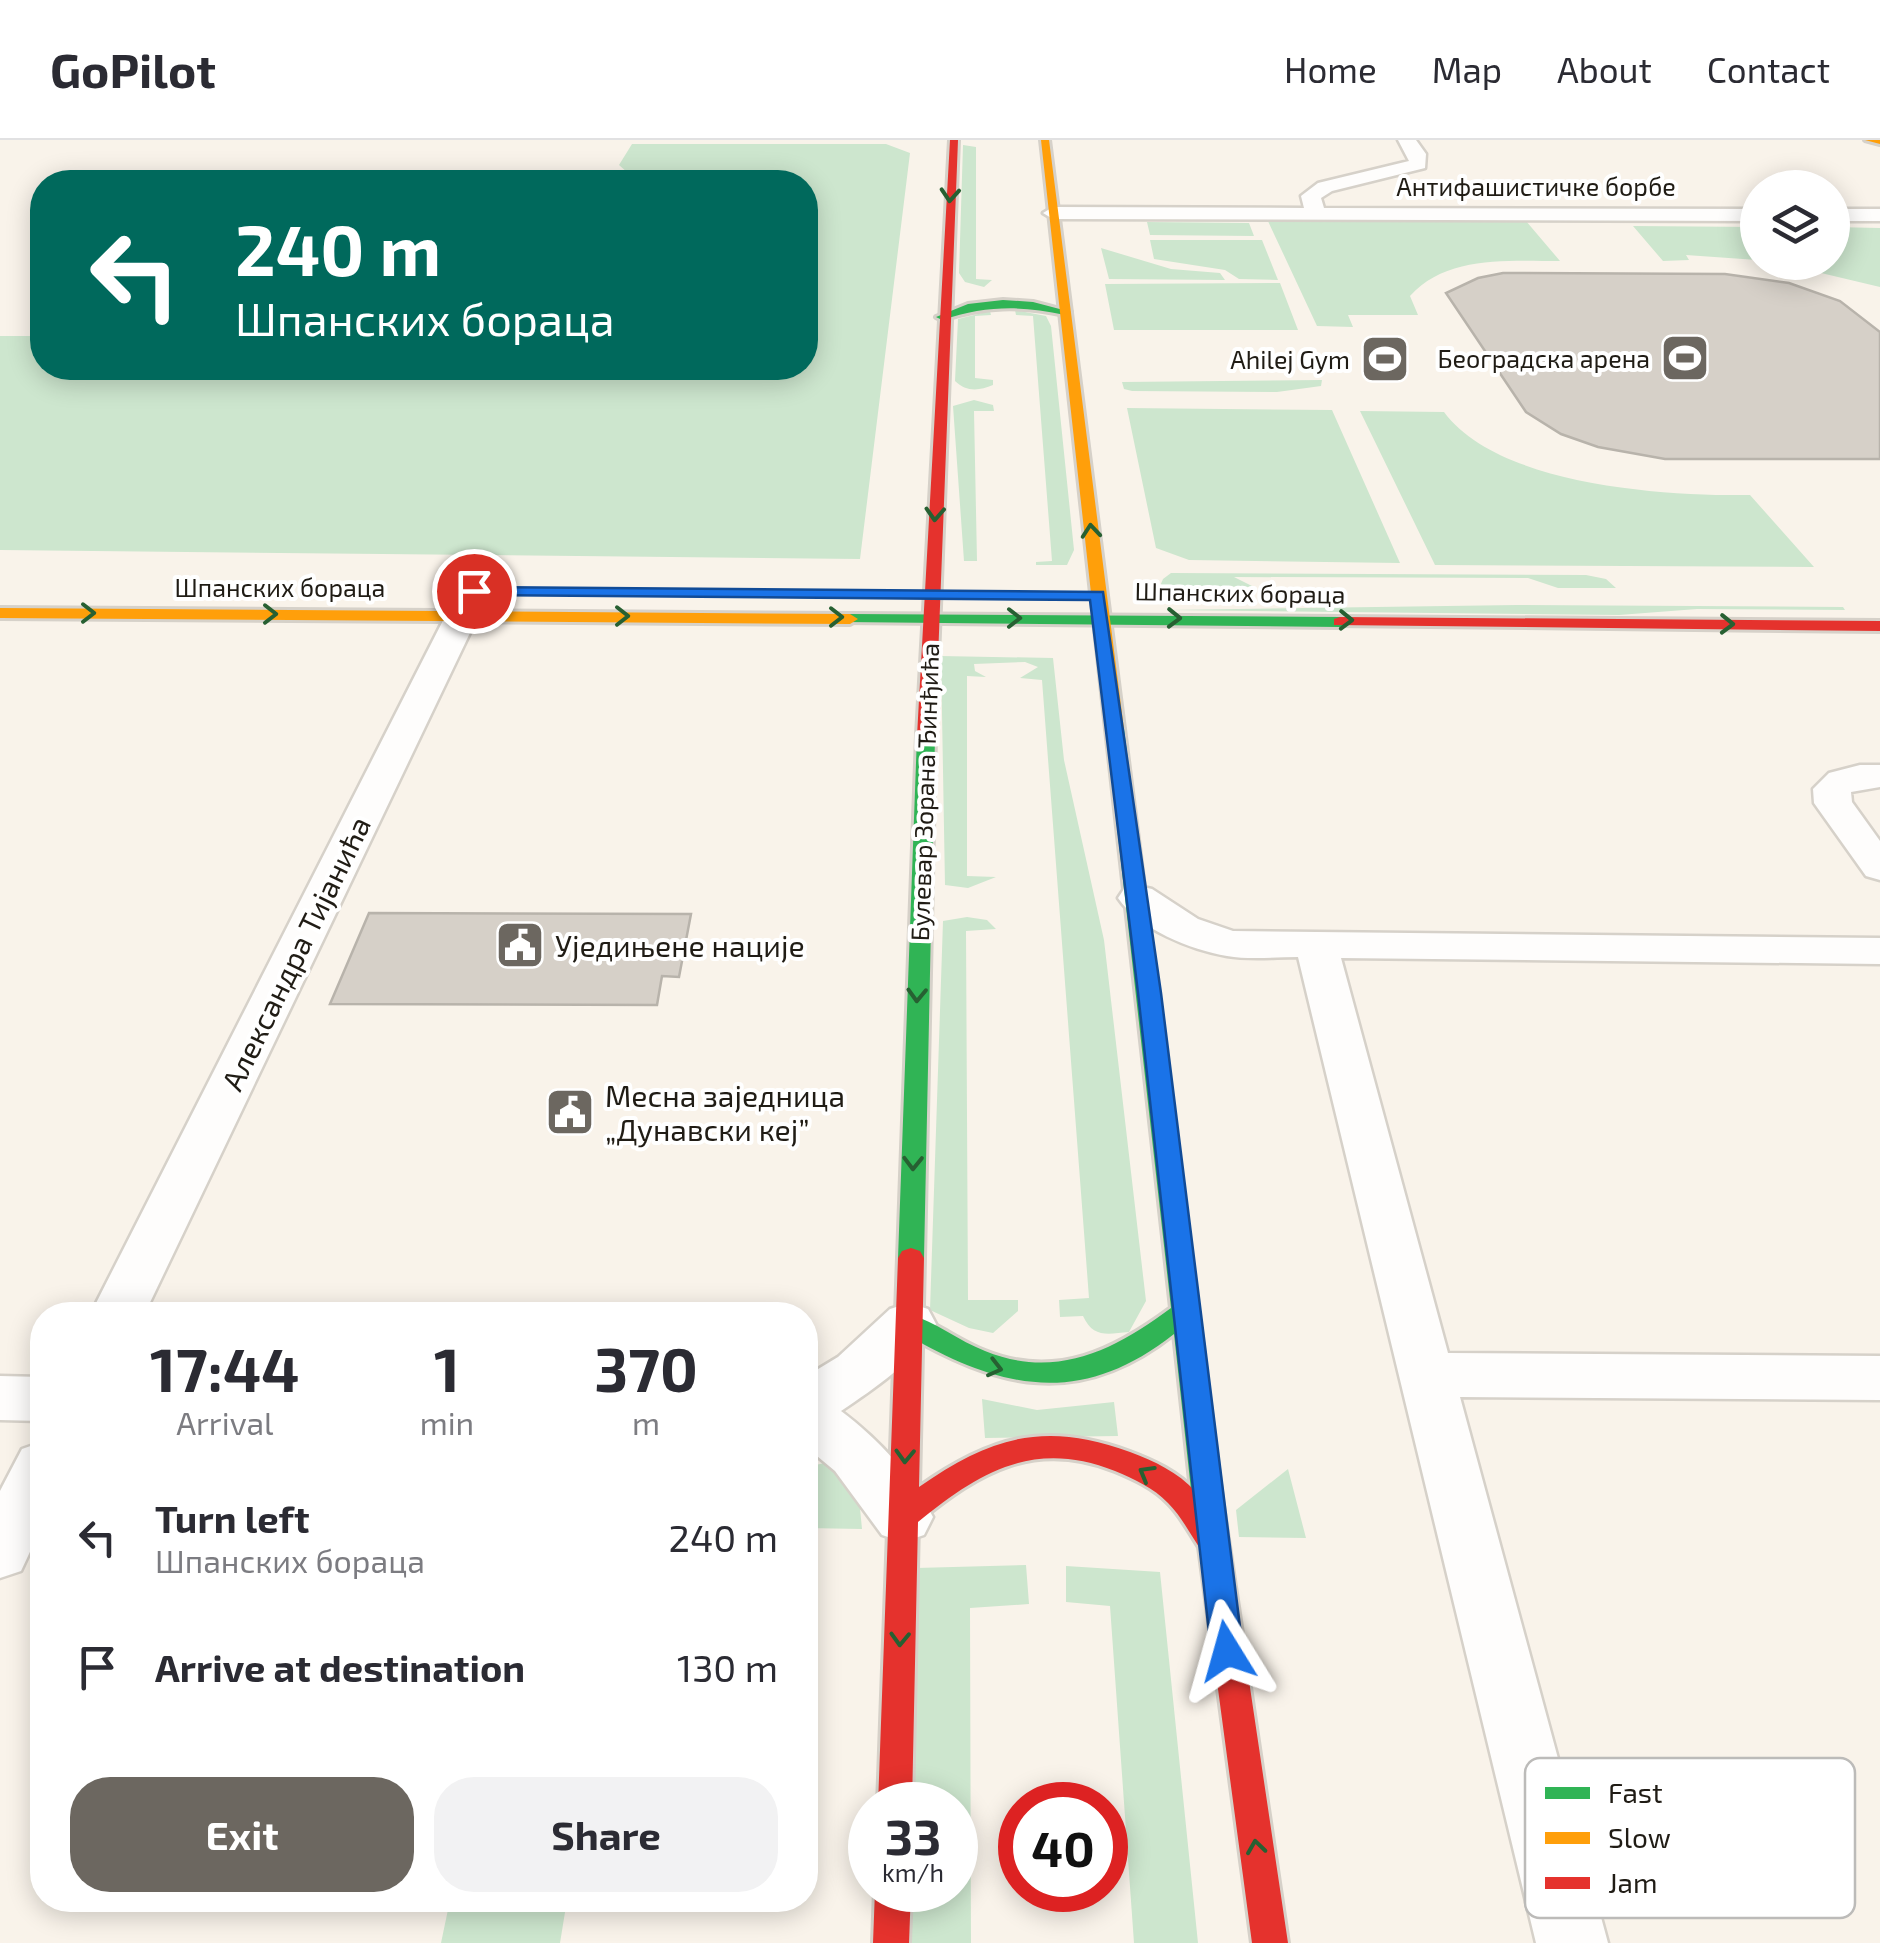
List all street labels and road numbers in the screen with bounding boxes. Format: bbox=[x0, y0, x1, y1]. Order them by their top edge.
street label: Антифашистичке борбе bbox=[1396, 171, 1676, 201]
street label: Шпанских бораца bbox=[175, 572, 385, 602]
street label: Шпанских бораца bbox=[1134, 575, 1346, 609]
street label: Булевар Зорана Ђинђића bbox=[904, 642, 945, 942]
street label: Александра Тијанића bbox=[213, 810, 377, 1096]

